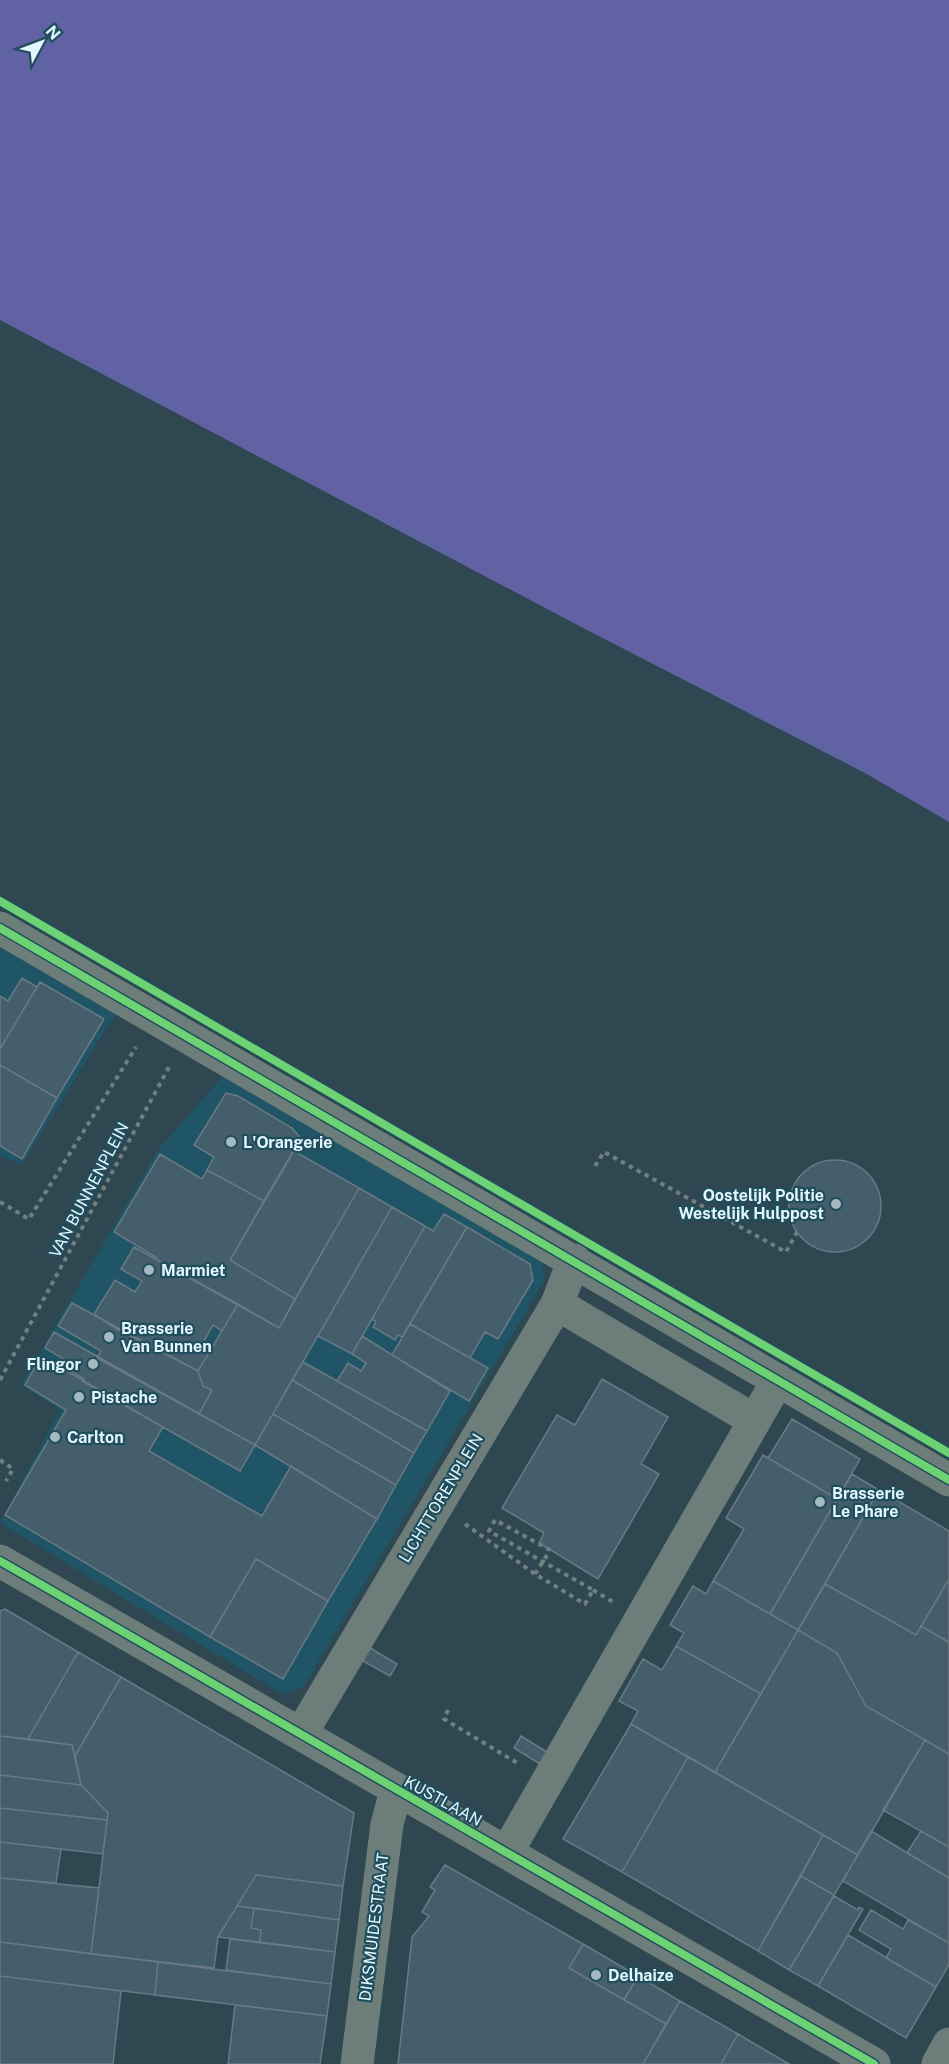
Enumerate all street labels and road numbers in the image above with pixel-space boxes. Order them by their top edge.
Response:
street label: VAN BUNNENPLEIN [45,1119,133,1261]
street label: LICHTTORENPLEIN [395,1430,487,1566]
street label: KUSTLAAN [401,1772,485,1830]
street label: DIKSMUIDESTRAAT [355,1851,393,2002]

